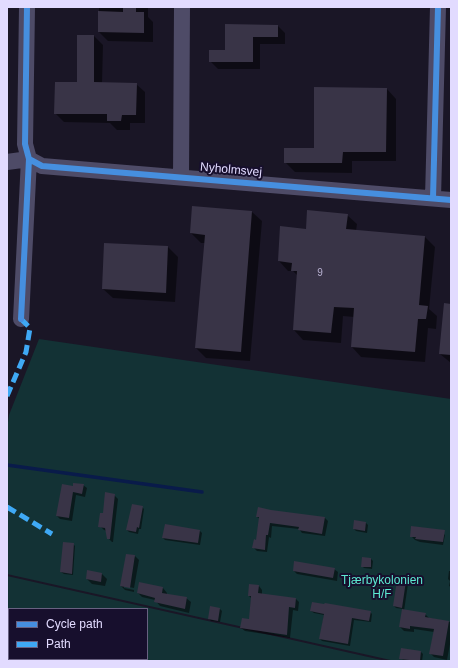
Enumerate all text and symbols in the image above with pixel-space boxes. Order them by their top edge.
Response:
street label: Nyholmsvej [199,160,263,180]
house number: 9 [317,267,323,279]
park label: Tjærbykolonien H/F [341,574,423,602]
legend [8,608,148,660]
text: Cycle path [46,617,103,631]
text: Path [46,637,71,651]

